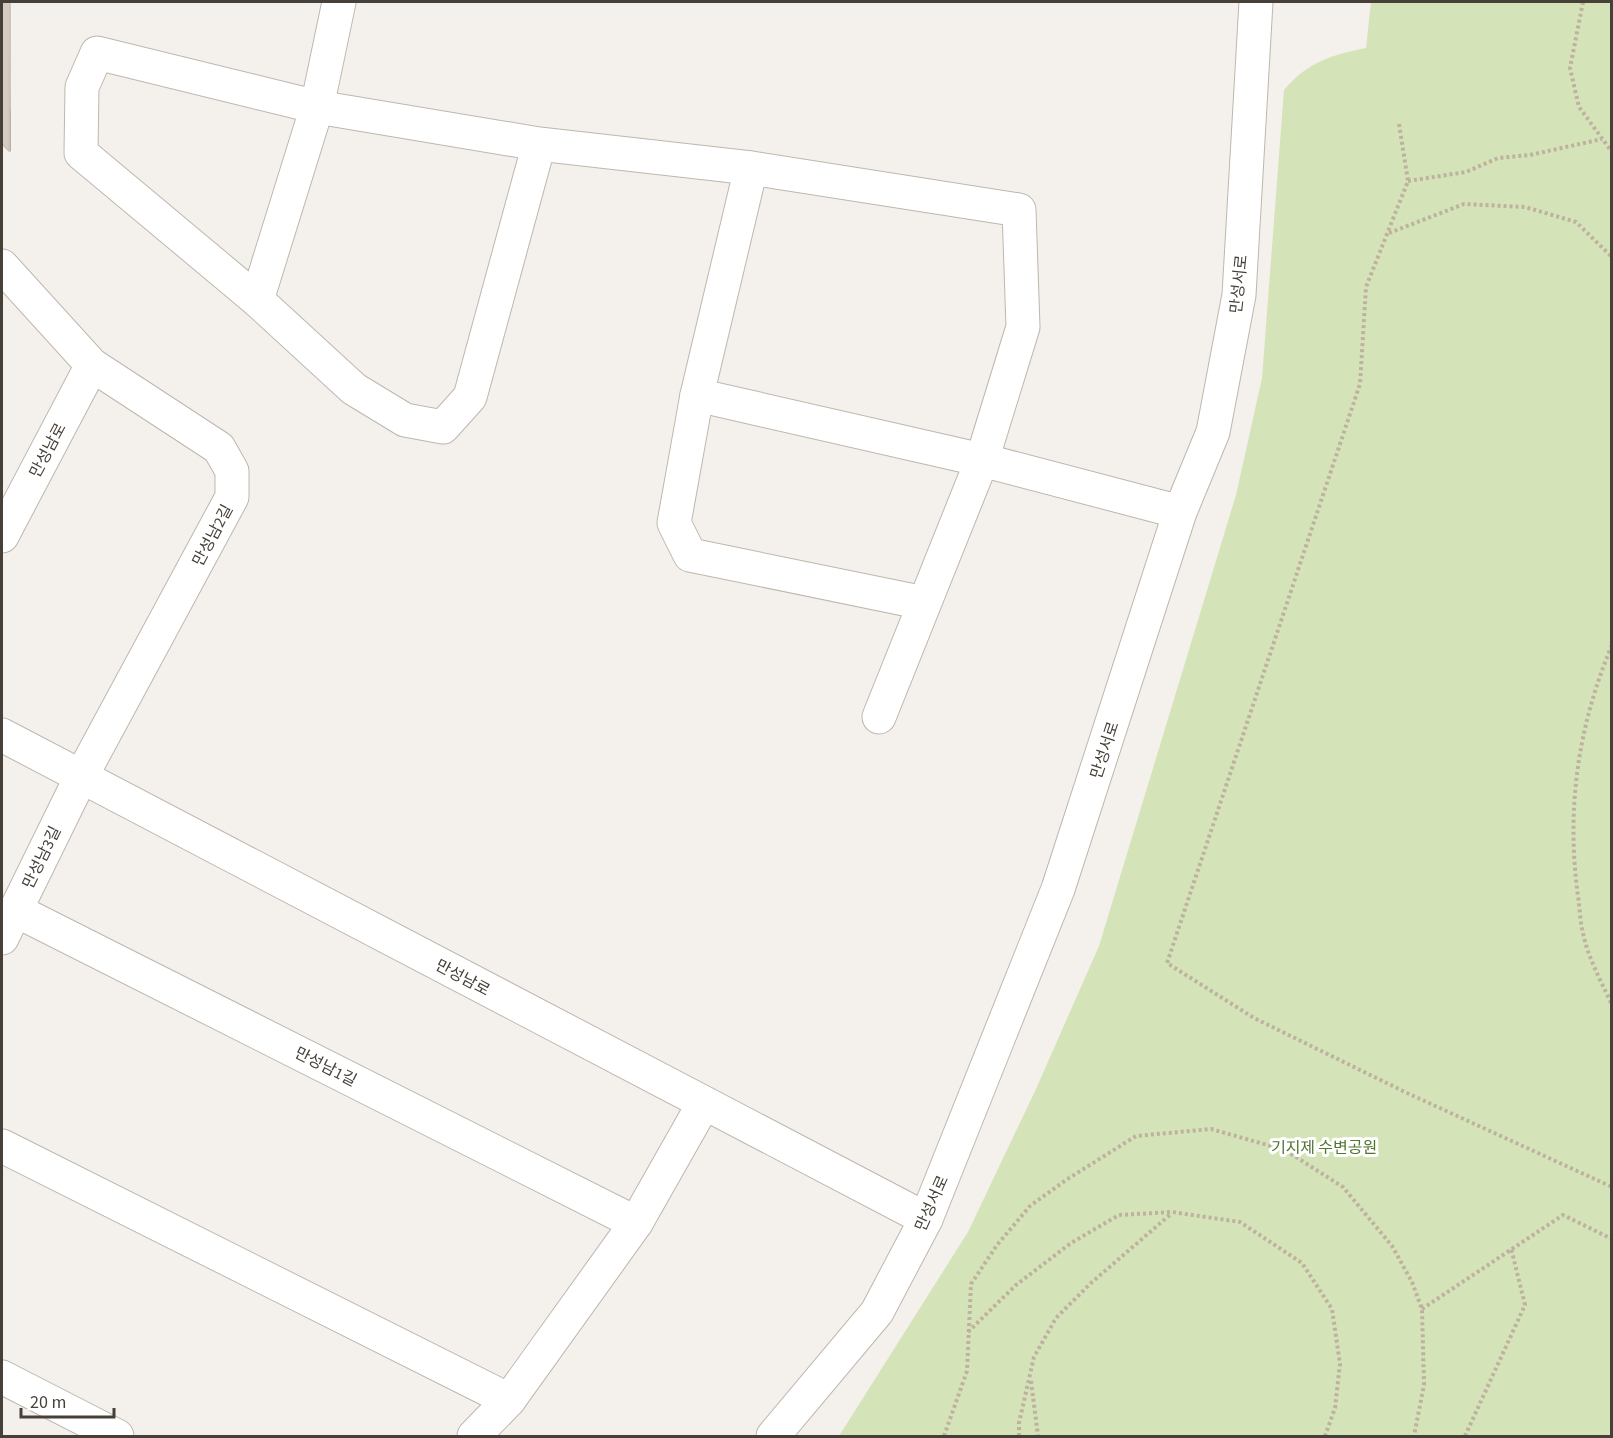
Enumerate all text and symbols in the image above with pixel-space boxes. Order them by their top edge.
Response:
street label: 만성서로 [1225,253,1253,315]
street label: 만성남로 [24,419,72,482]
street label: 만성남2길 [187,501,238,570]
street label: 만성서로 [1085,719,1125,782]
street label: 만성남3길 [17,823,66,892]
street label: 만성남로 [431,954,494,1002]
street label: 만성남1길 [291,1042,360,1092]
park label: 기지제 수변공원 [1271,1137,1377,1159]
street label: 만성서로 [910,1172,954,1235]
scale bar [21,1381,114,1419]
text: 20 m [30,1390,66,1415]

